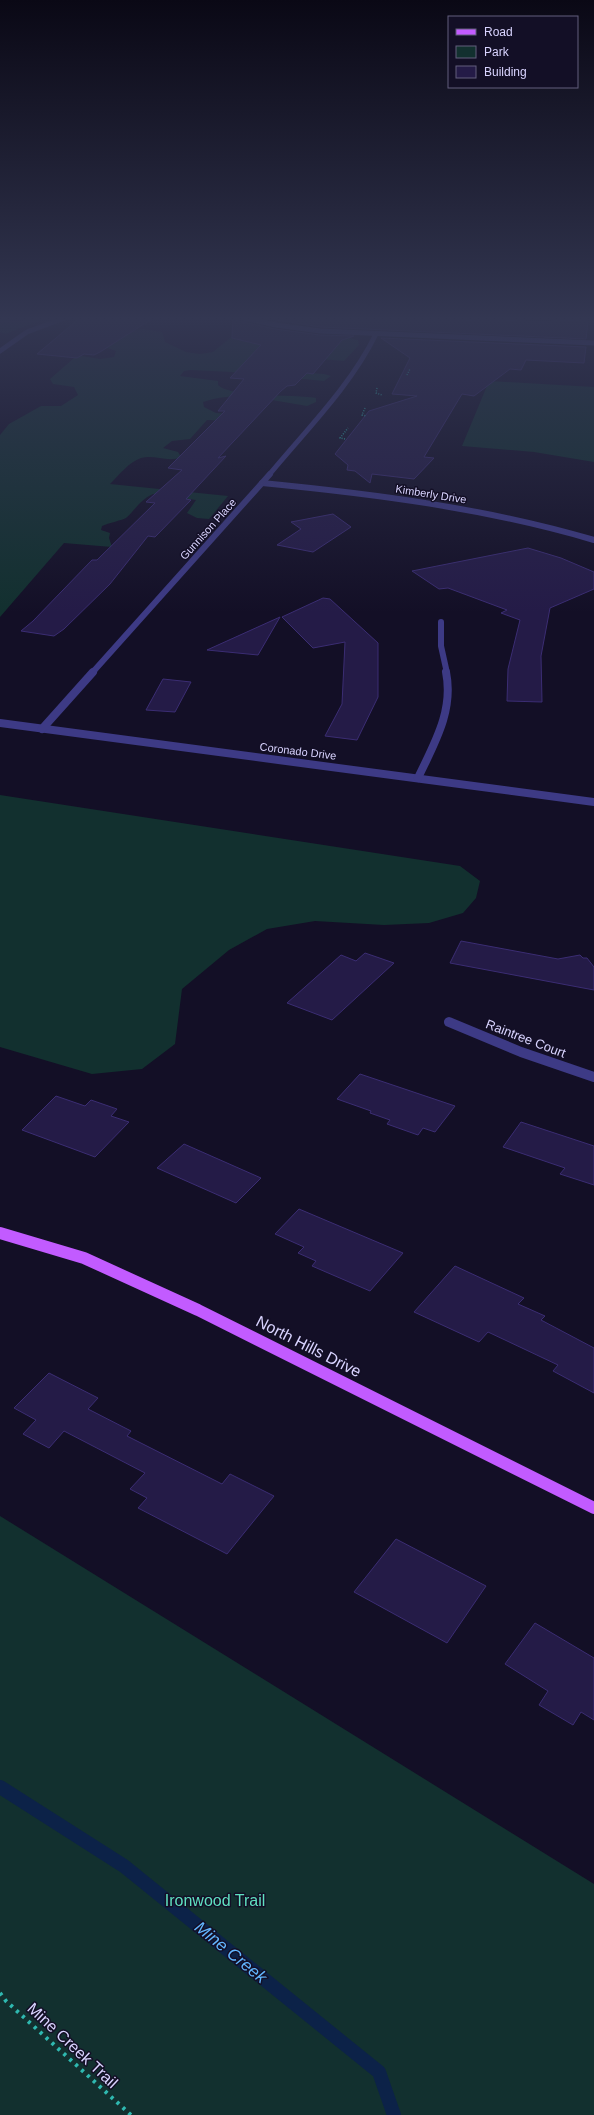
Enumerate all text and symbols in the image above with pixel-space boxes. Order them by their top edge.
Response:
legend [448,16,578,88]
text: Road [484,25,513,39]
text: Park [484,45,510,59]
text: Building [484,65,527,79]
street label: Kimberly Drive [395,482,467,506]
street label: Gunnison Place [178,496,238,562]
street label: Coronado Drive [259,740,337,762]
street label: Raintree Court [484,1016,568,1061]
street label: North Hills Drive [253,1313,364,1380]
park label: Ironwood Trail [165,1892,265,1909]
water label: Mine Creek [191,1918,272,1988]
street label: Mine Creek Trail [24,1999,121,2091]

